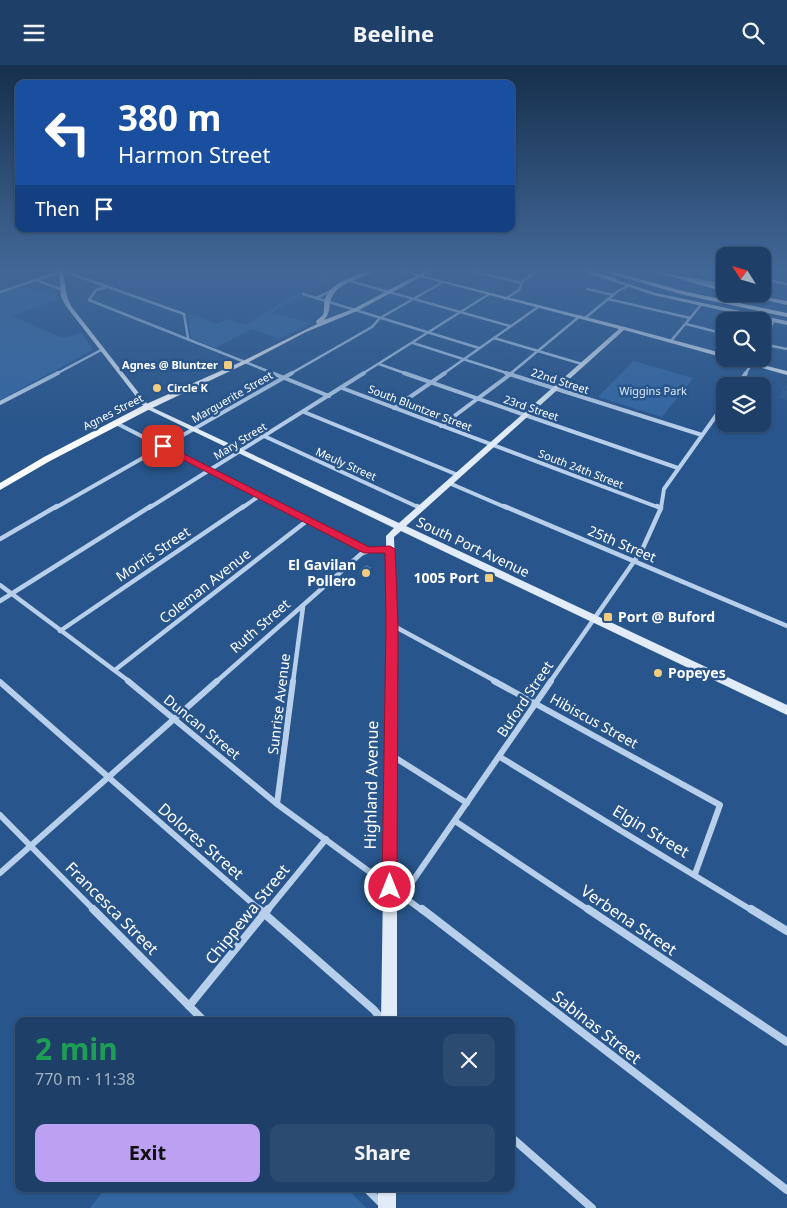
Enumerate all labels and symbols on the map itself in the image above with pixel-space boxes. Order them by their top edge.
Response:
north arrow [716,247,771,303]
place label: Agnes @ Bluntzer [122,357,218,372]
marker: Agnes @ Bluntzer [222,359,234,371]
street label: 22nd Street [529,364,591,397]
street label: Marguerite Street [188,367,275,426]
place label: Circle K [167,380,208,395]
street label: South Bluntzer Street [366,381,474,434]
marker: Circle K [151,382,163,394]
park label: Wiggins Park [619,383,687,398]
street label: Agnes Street [80,390,145,433]
street label: 23rd Street [502,391,561,424]
street label: Mary Street [210,418,269,463]
pin [142,425,184,467]
street label: Meuly Street [313,443,379,484]
street label: South 24th Street [536,445,626,492]
street label: South Port Avenue [414,512,533,581]
street label: 25th Street [585,521,659,566]
street label: Morris Street [112,522,194,585]
street label: Coleman Avenue [155,544,254,627]
place label: El Gavilan Pollero [288,555,356,590]
marker: El Gavilan Pollero [360,567,372,579]
place label: 1005 Port [414,568,479,587]
marker: 1005 Port [483,572,495,584]
street label: Ruth Street [226,594,294,657]
place label: Port @ Buford [618,607,715,626]
marker: Port @ Buford [602,611,614,623]
street label: Sunrise Avenue [263,652,294,756]
street label: Buford Street [492,657,557,740]
place label: Popeyes [668,663,726,682]
marker: Popeyes [652,667,664,679]
street label: Hibiscus Street [547,689,642,753]
street label: Duncan Street [160,690,245,763]
street label: Highland Avenue [359,720,383,850]
street label: Dolores Street [153,798,249,885]
street label: Elgin Street [609,799,694,863]
street label: Francesca Street [61,857,164,960]
street label: Chippewa Street [200,859,294,969]
position arrow [363,860,415,912]
street label: Verbena Street [577,880,682,960]
street label: Sabinas Street [548,985,646,1069]

